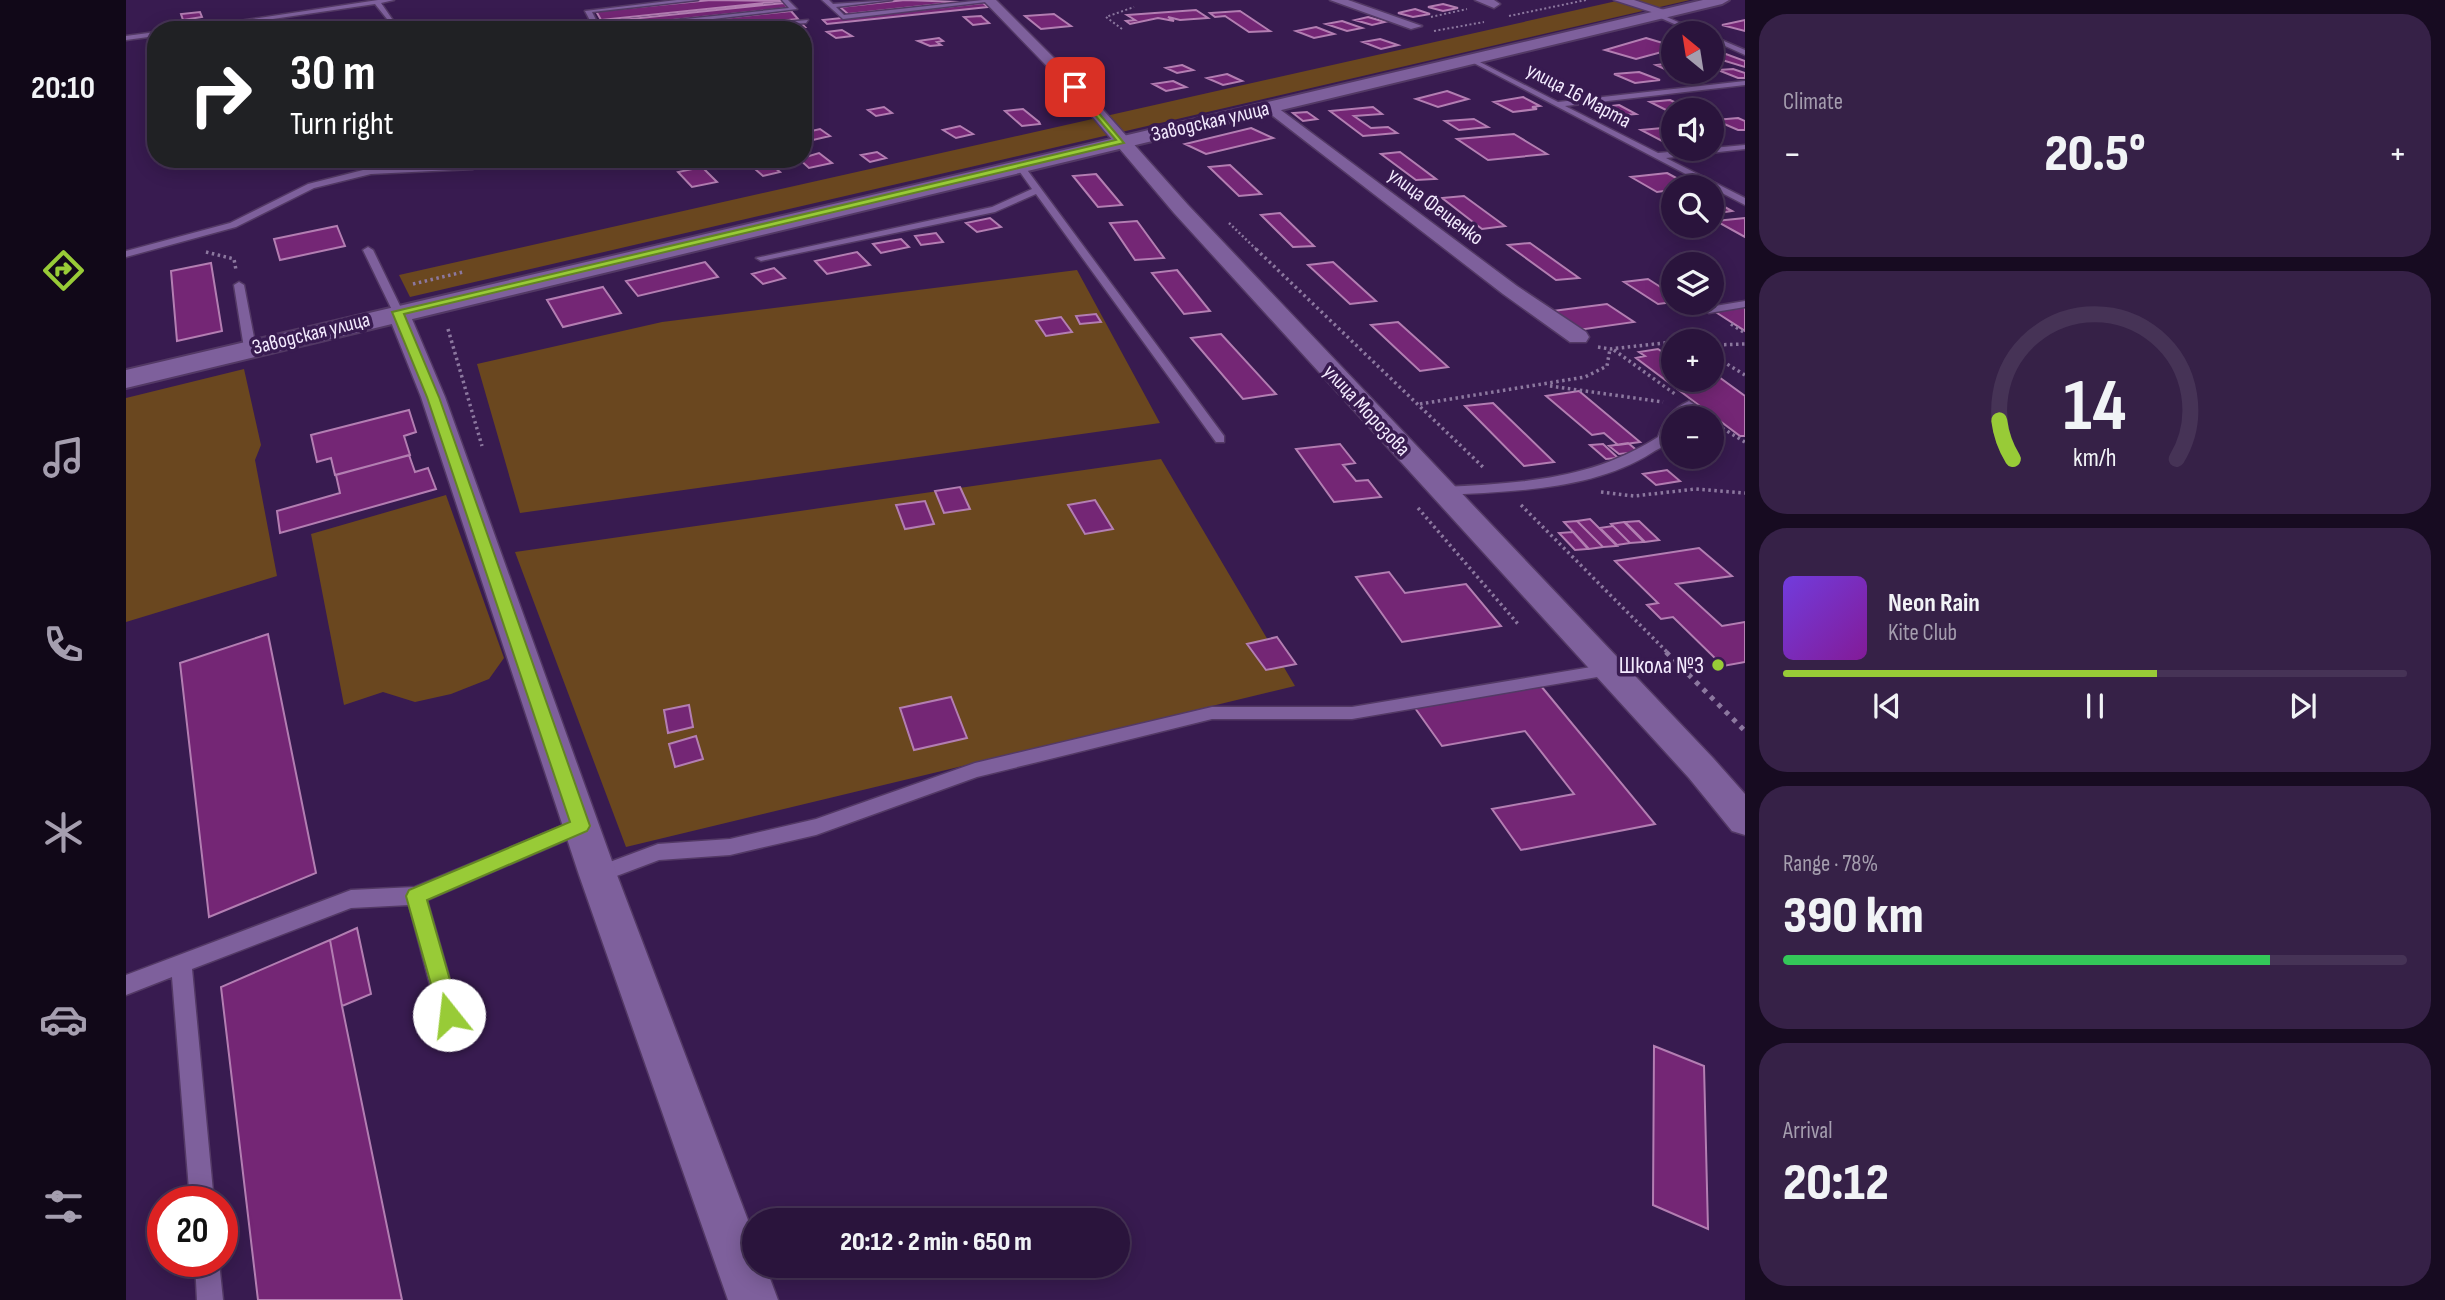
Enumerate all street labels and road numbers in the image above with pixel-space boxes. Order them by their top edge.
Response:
street label: улица 16 Марта [1522,57,1635,133]
street label: Заводская улица [1149,96,1272,147]
street label: улица Фещенко [1383,162,1488,250]
street label: Заводская улица [250,307,373,360]
street label: улица Морозова [1318,359,1415,461]

